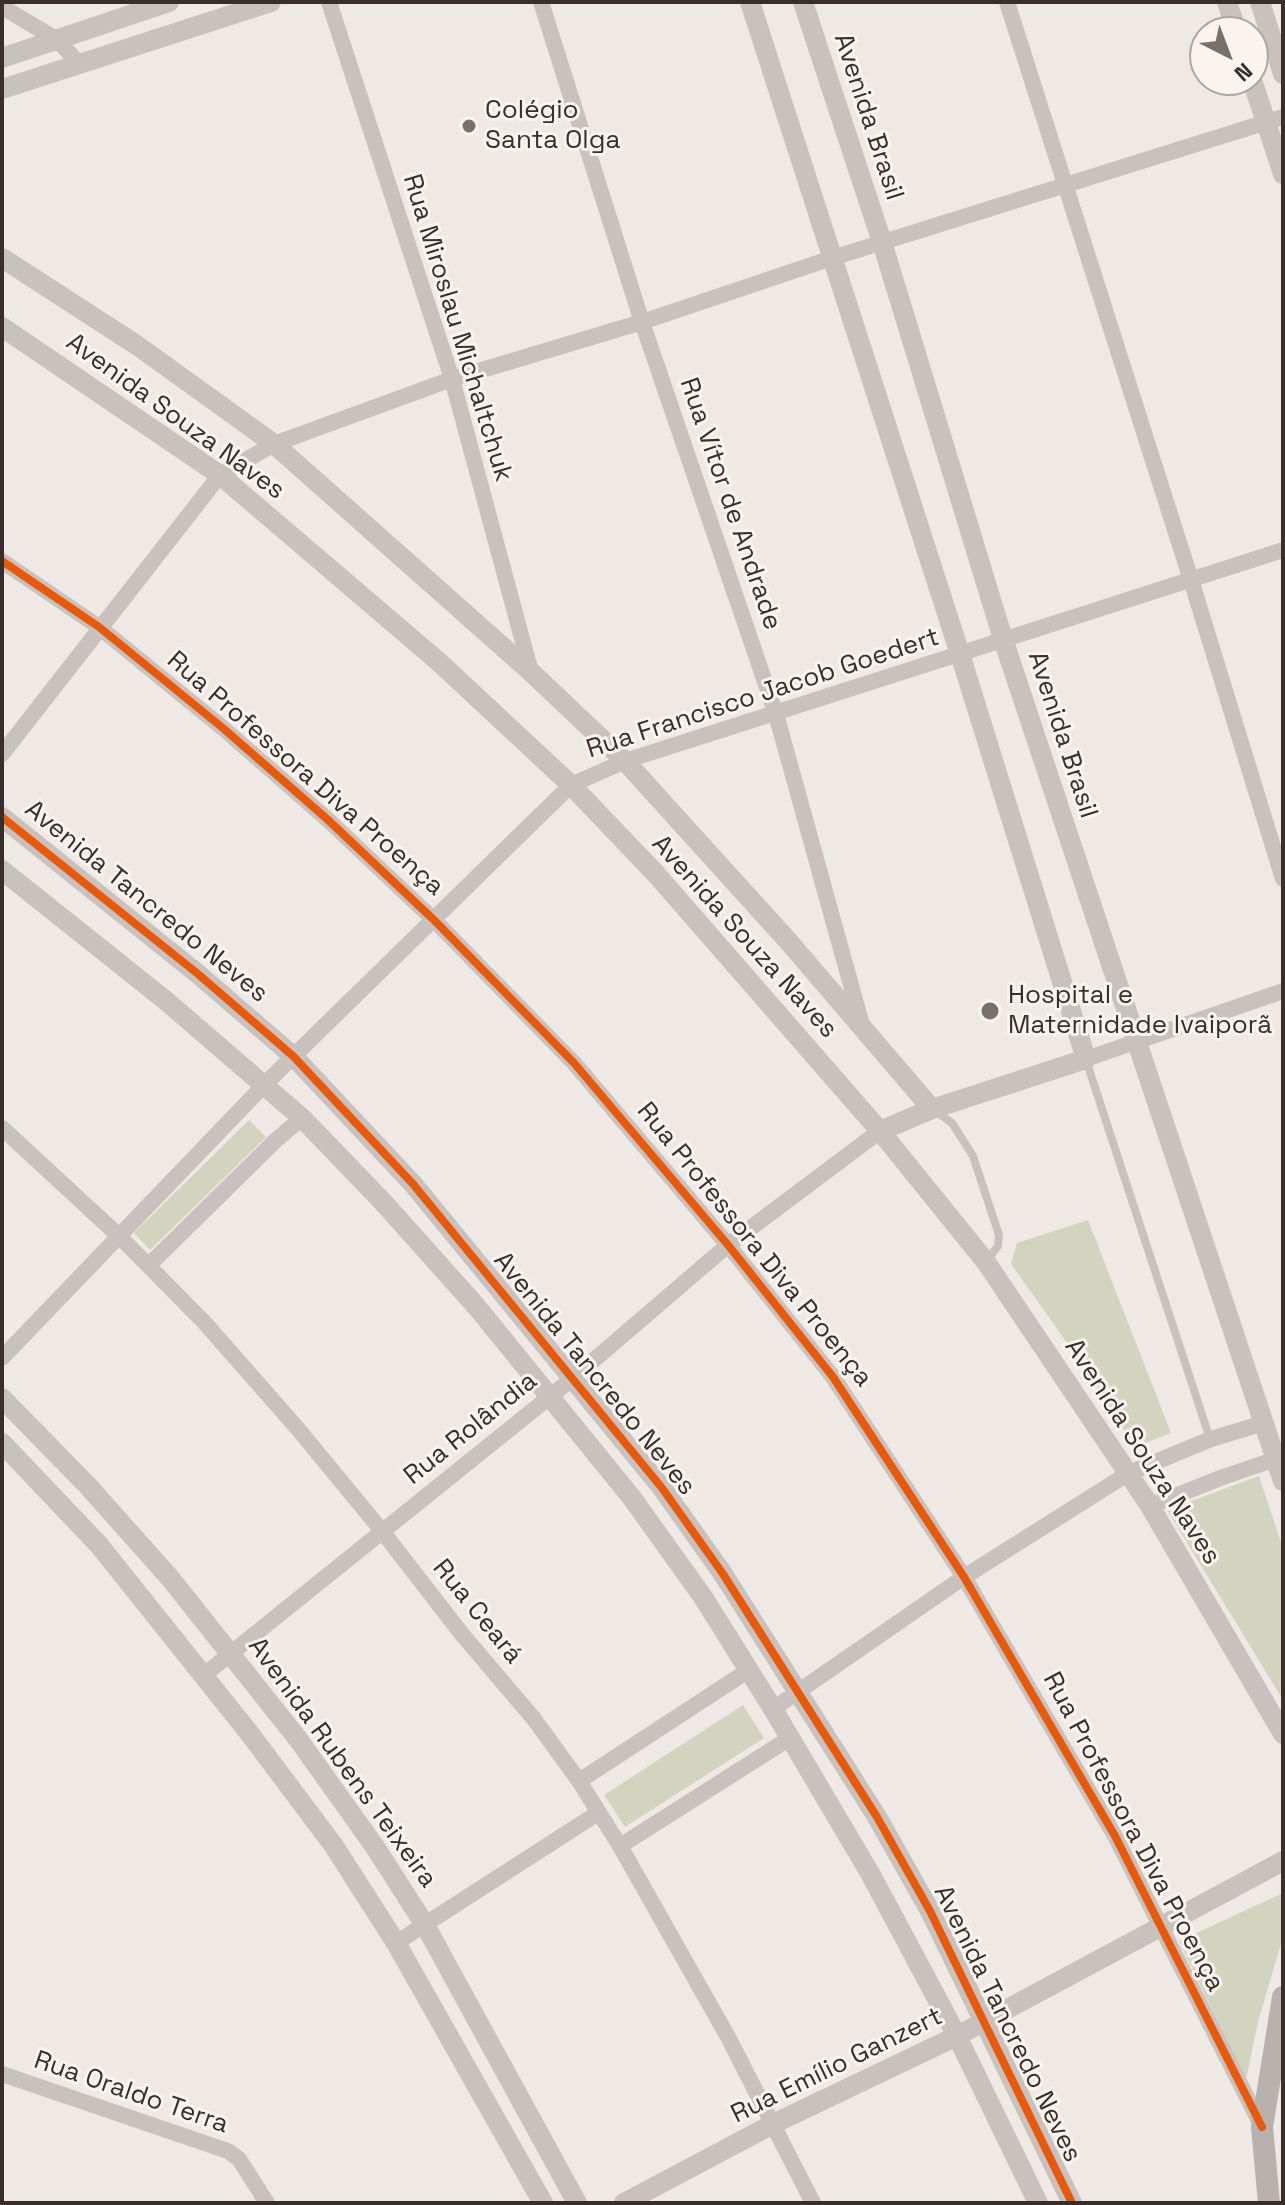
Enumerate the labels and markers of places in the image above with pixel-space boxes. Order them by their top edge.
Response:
place label: Colégio Santa Olga [485,95,620,156]
marker: Colégio Santa Olga [460,117,478,135]
place label: Hospital e Maternidade Ivaiporã [1008,980,1272,1042]
marker: Hospital e Maternidade Ivaiporã [979,1000,1001,1022]

